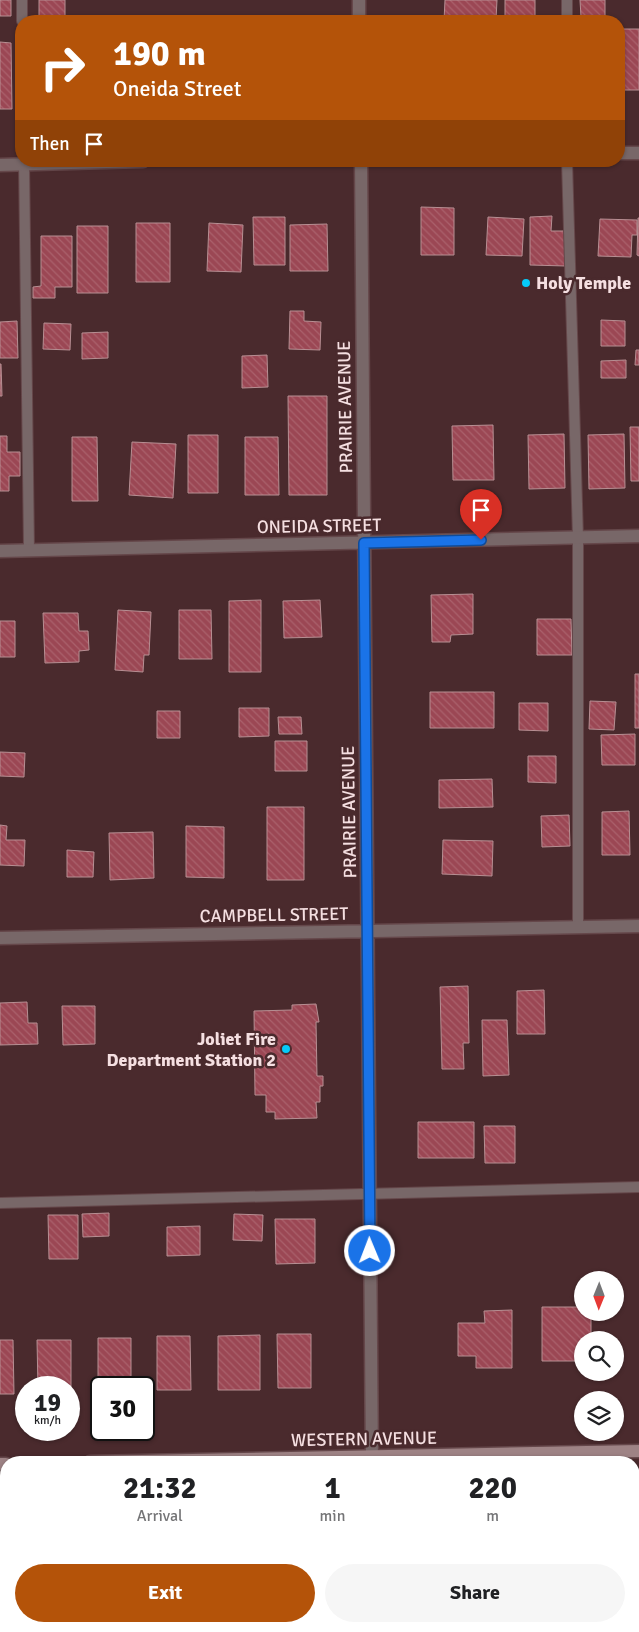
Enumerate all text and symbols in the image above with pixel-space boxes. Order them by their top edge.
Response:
text: 190 m [113,32,206,75]
icon: right [30,35,95,100]
text: Oneida Street [113,75,241,102]
icon: arrive [80,130,108,158]
text: Then [30,132,70,156]
place label: Holy Temple [536,272,631,294]
marker: Holy Temple [520,277,532,289]
street label: PRAIRIE AVENUE [333,340,357,474]
pin [460,489,502,540]
icon: arrive [467,496,495,524]
street label: ONEIDA STREET [257,514,382,538]
street label: PRAIRIE AVENUE [337,745,361,879]
street label: CAMPBELL STREET [200,903,349,927]
place label: Joliet Fire Department Station 2 [107,1028,276,1071]
marker: Joliet Fire Department Station 2 [280,1043,292,1055]
position arrow [343,1224,395,1276]
north arrow [574,1271,624,1321]
map controls [574,1271,624,1441]
button: search [574,1331,624,1381]
speed limit sign: 30 [90,1376,155,1441]
text: 19 [34,1387,61,1418]
button: layers [574,1391,624,1441]
text: km/h [34,1413,61,1428]
street label: WESTERN AVENUE [291,1427,437,1451]
text: 21:32 [123,1470,197,1507]
text: 1 [324,1470,341,1507]
text: 220 [468,1470,517,1507]
text: Arrival [137,1506,183,1526]
text: min [320,1506,345,1526]
text: m [486,1506,499,1526]
button: Exit [15,1564,315,1622]
button: Share [325,1564,625,1622]

